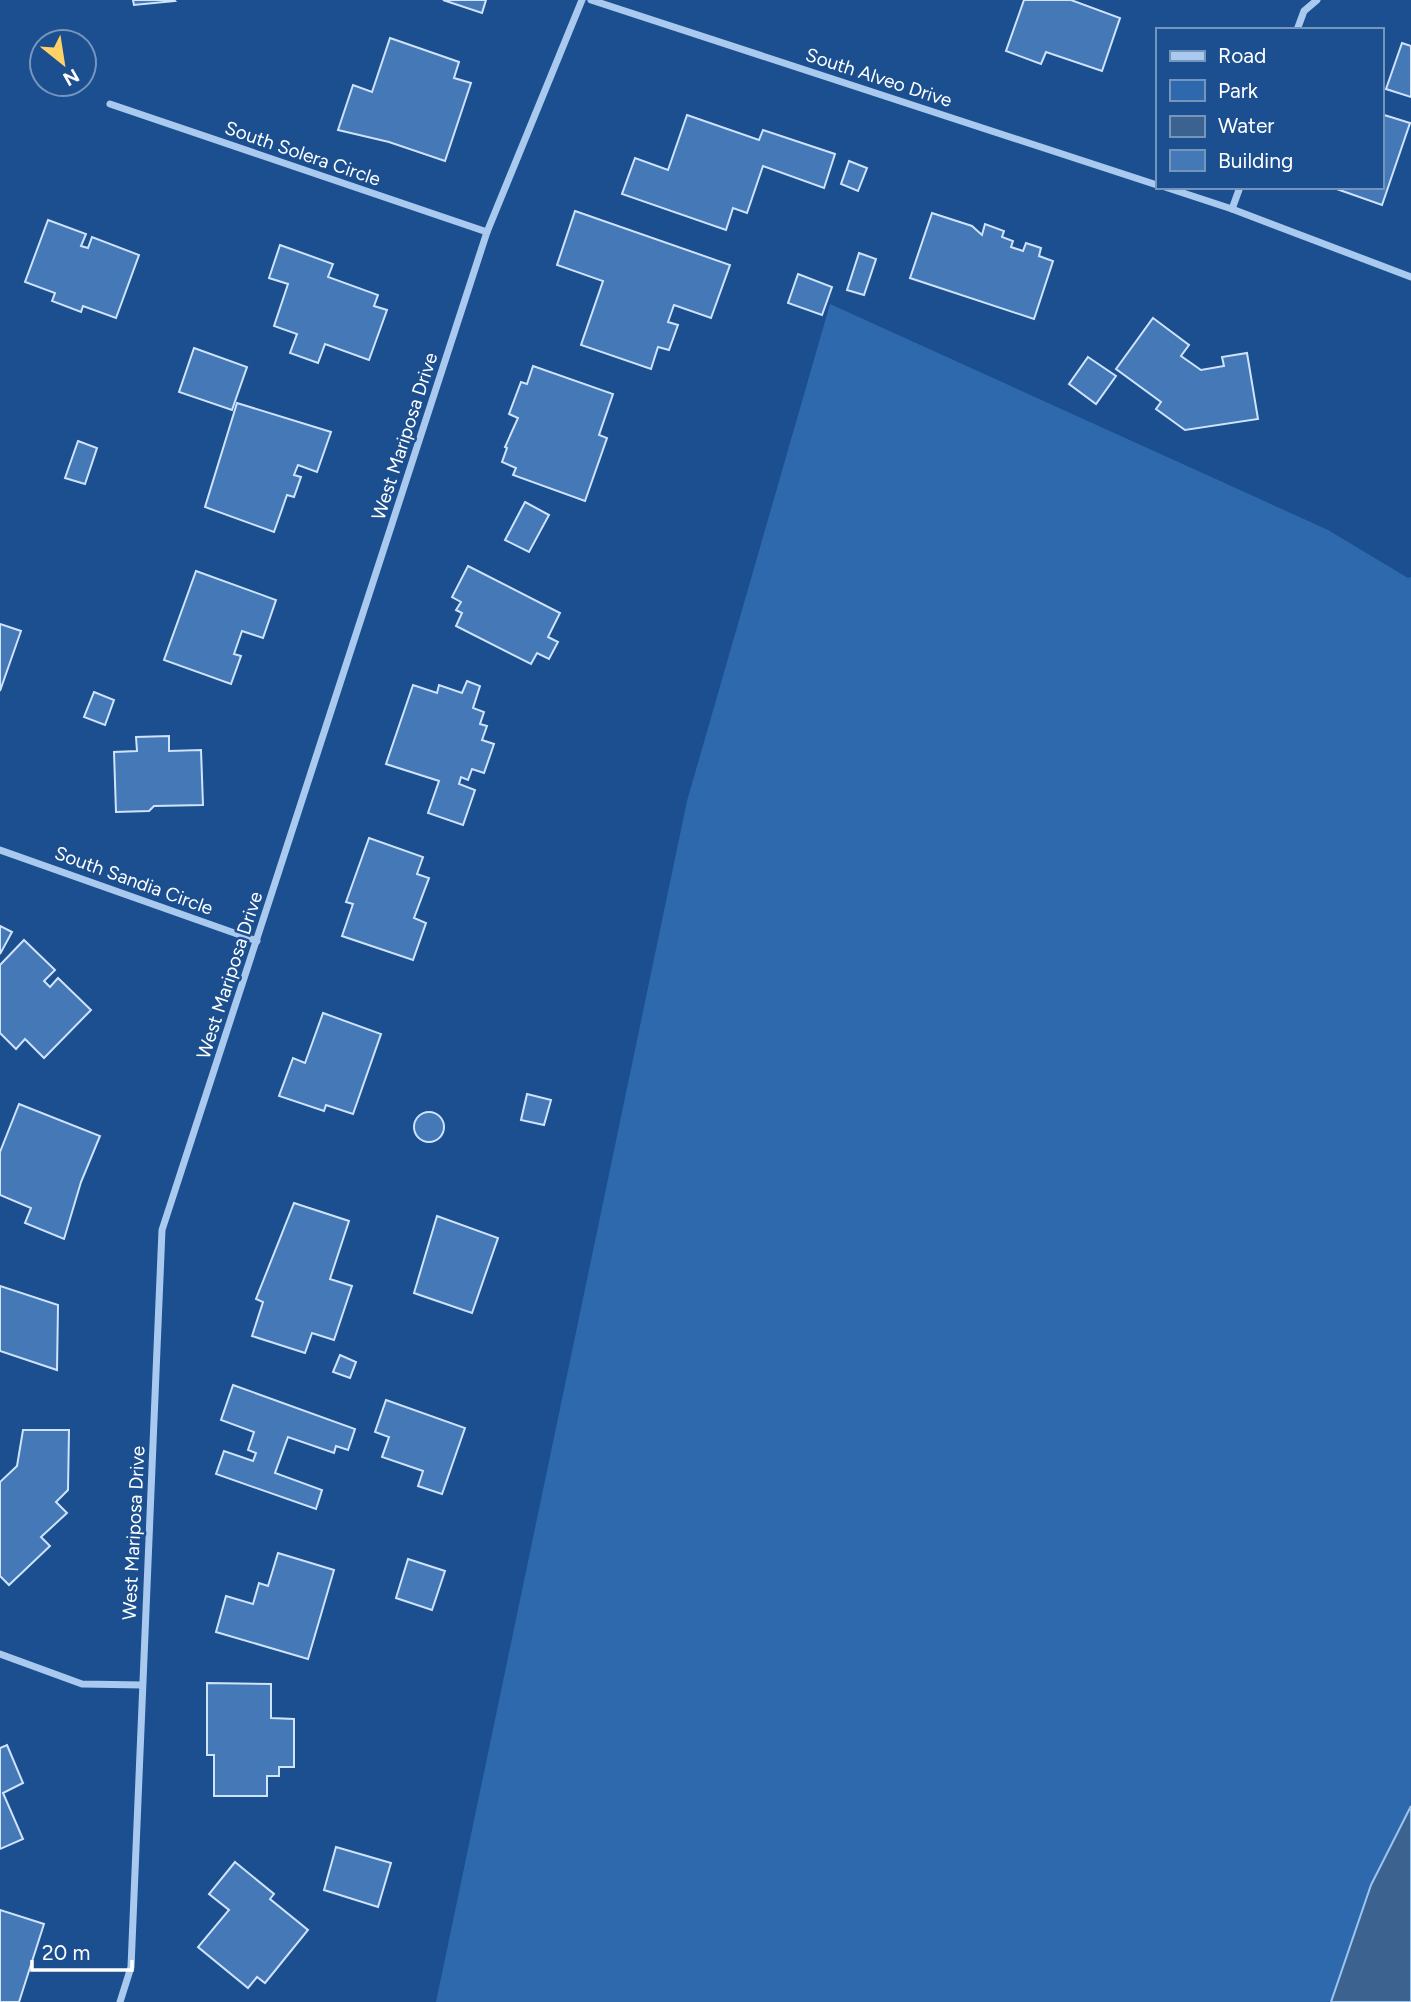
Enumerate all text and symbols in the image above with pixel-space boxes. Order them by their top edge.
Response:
north arrow [28,28,98,98]
legend [1156,28,1383,189]
street label: South Alveo Drive [803,43,955,112]
text: Road [1218,43,1266,68]
text: N [59,64,83,91]
text: Park [1218,78,1259,103]
text: Water [1218,113,1274,138]
street label: South Solera Circle [222,116,384,191]
text: Building [1218,148,1293,173]
street label: West Mariposa Drive [367,350,442,523]
street label: South Sandia Circle [51,841,216,920]
street label: West Mariposa Drive [192,889,267,1062]
street label: West Mariposa Drive [117,1445,150,1621]
scale bar [32,1928,131,1972]
text: 20 m [42,1940,90,1965]

